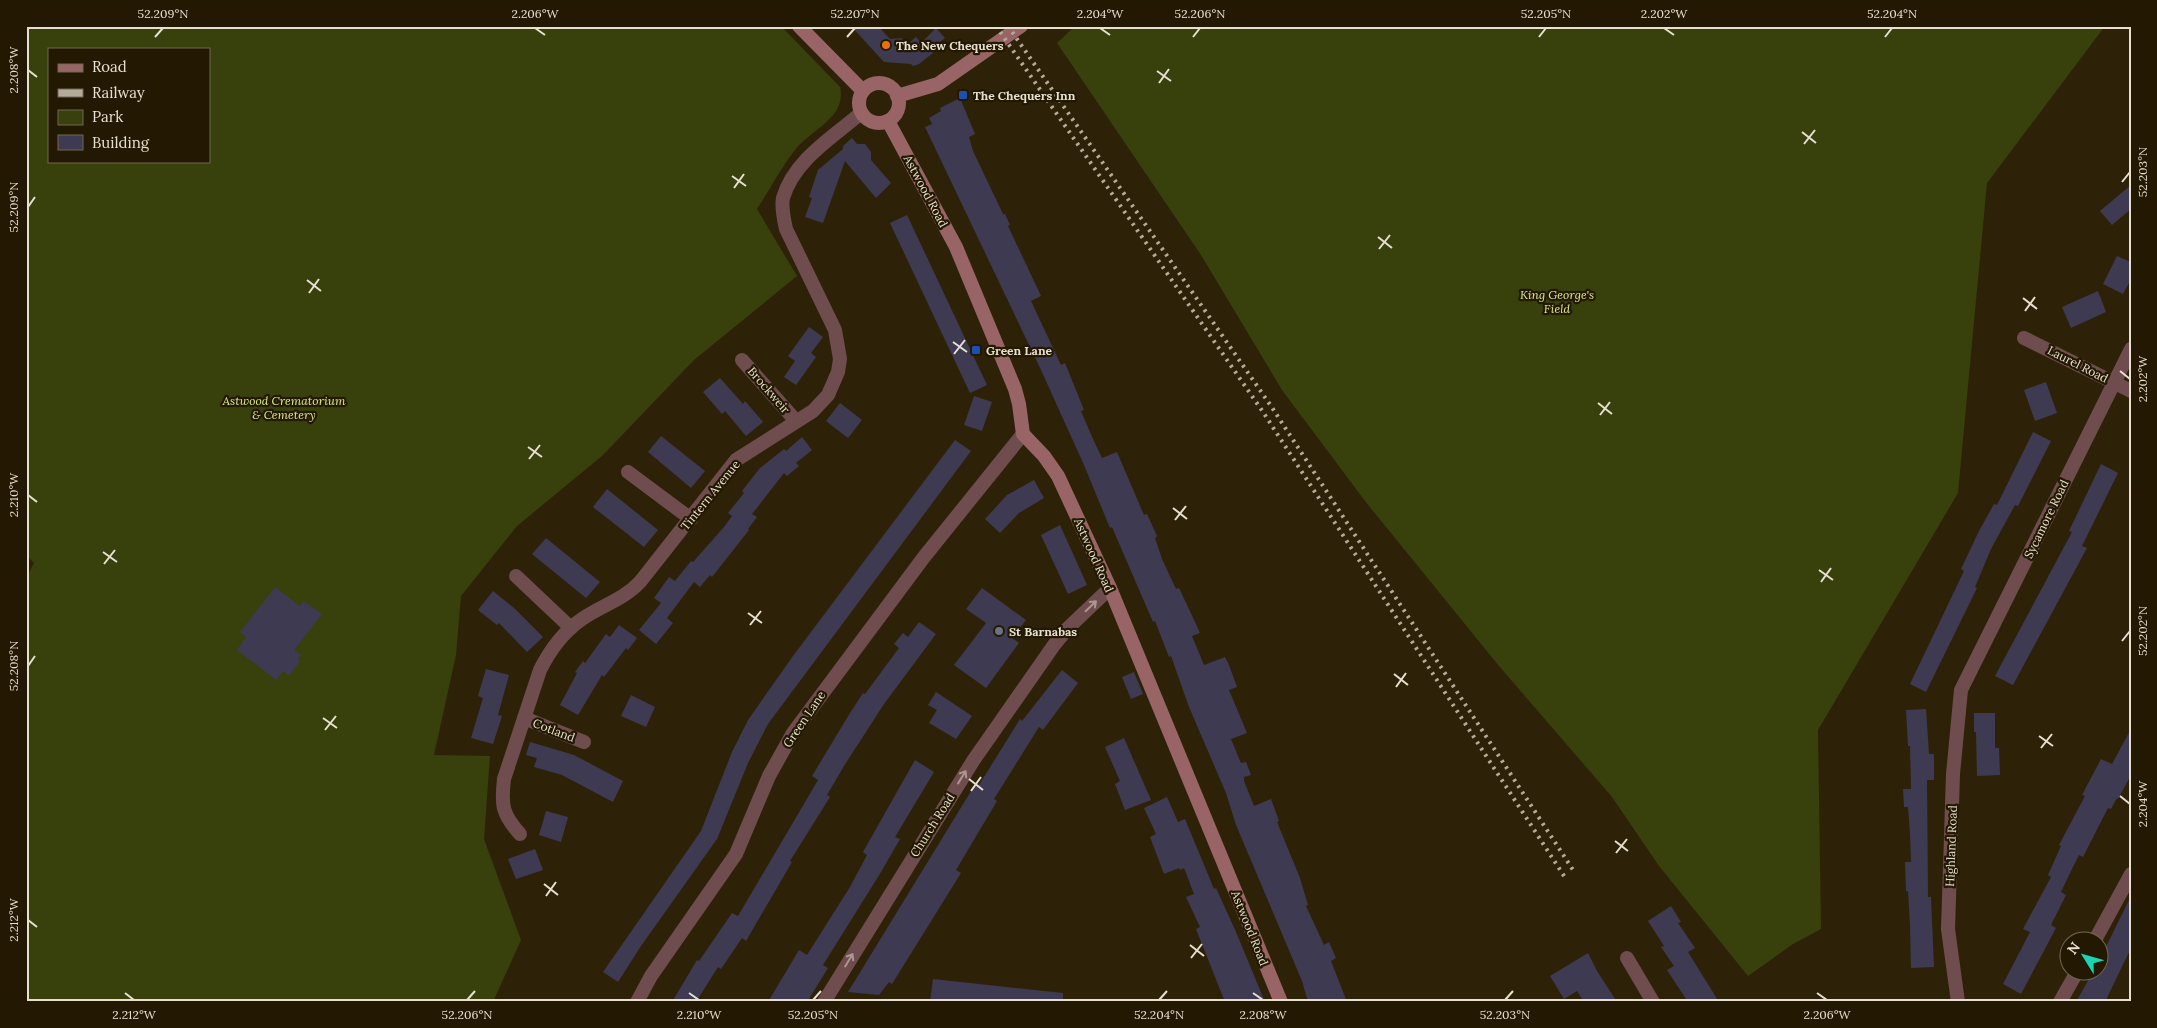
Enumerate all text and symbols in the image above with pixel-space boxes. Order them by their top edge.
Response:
text: 52.209°N [138,6,188,21]
text: 2.206°W [511,6,560,21]
text: 52.207°N [830,6,880,21]
text: 2.204°W [1077,6,1124,21]
text: 52.206°N [1175,6,1225,21]
text: 52.205°N [1521,6,1571,21]
text: 2.202°W [1641,6,1688,21]
text: 52.204°N [1867,6,1917,21]
place label: The New Chequers [896,38,1004,53]
marker: The New Chequers [880,39,892,51]
text: 2.208°W [6,46,21,93]
legend [48,48,210,162]
text: Road [92,57,127,76]
text: Railway [92,83,145,102]
place label: The Chequers Inn [973,88,1076,103]
marker: The Chequers Inn [957,89,969,101]
text: Park [92,107,123,126]
text: Building [92,133,150,152]
text: 52.203°N [2135,147,2150,197]
street label: Astwood Road [900,151,951,230]
text: 52.209°N [6,182,21,232]
park label: King George's Field [1520,287,1594,316]
street label: Laurel Road [2045,342,2111,386]
place label: Green Lane [986,343,1053,358]
marker: Green Lane [970,344,982,356]
text: 2.202°W [2135,355,2150,402]
street label: Brockweir [745,364,794,417]
park label: Astwood Crematorium & Cemetery [222,393,346,422]
street label: Tintern Avenue [677,457,743,533]
text: 2.210°W [6,472,21,517]
street label: Sycamore Road [2020,477,2072,561]
street label: Astwood Road [1071,515,1117,594]
one-way arrow [1085,600,1097,612]
text: 52.202°N [2135,606,2150,656]
place label: St Barnabas [1009,624,1077,639]
marker: St Barnabas [993,625,1005,637]
text: 52.208°N [6,641,21,691]
street label: Green Lane [780,688,829,750]
street label: Cotland [531,715,577,745]
one-way arrow [957,771,967,785]
text: 2.204°W [2135,780,2150,827]
street label: Church Road [906,790,958,860]
street label: Highland Road [1942,805,1960,887]
street label: Astwood Road [1228,887,1272,968]
text: 2.212°W [6,897,21,942]
north arrow [2060,930,2110,980]
text: N [2063,938,2084,958]
one-way arrow [844,954,854,968]
text: 2.212°W [112,1007,157,1022]
text: 52.206°N [442,1007,492,1022]
text: 2.210°W [677,1007,722,1022]
text: 52.205°N [788,1007,838,1022]
text: 52.204°N [1134,1007,1184,1022]
text: 2.208°W [1240,1007,1287,1022]
text: 52.203°N [1480,1007,1530,1022]
text: 2.206°W [1803,1007,1852,1022]

